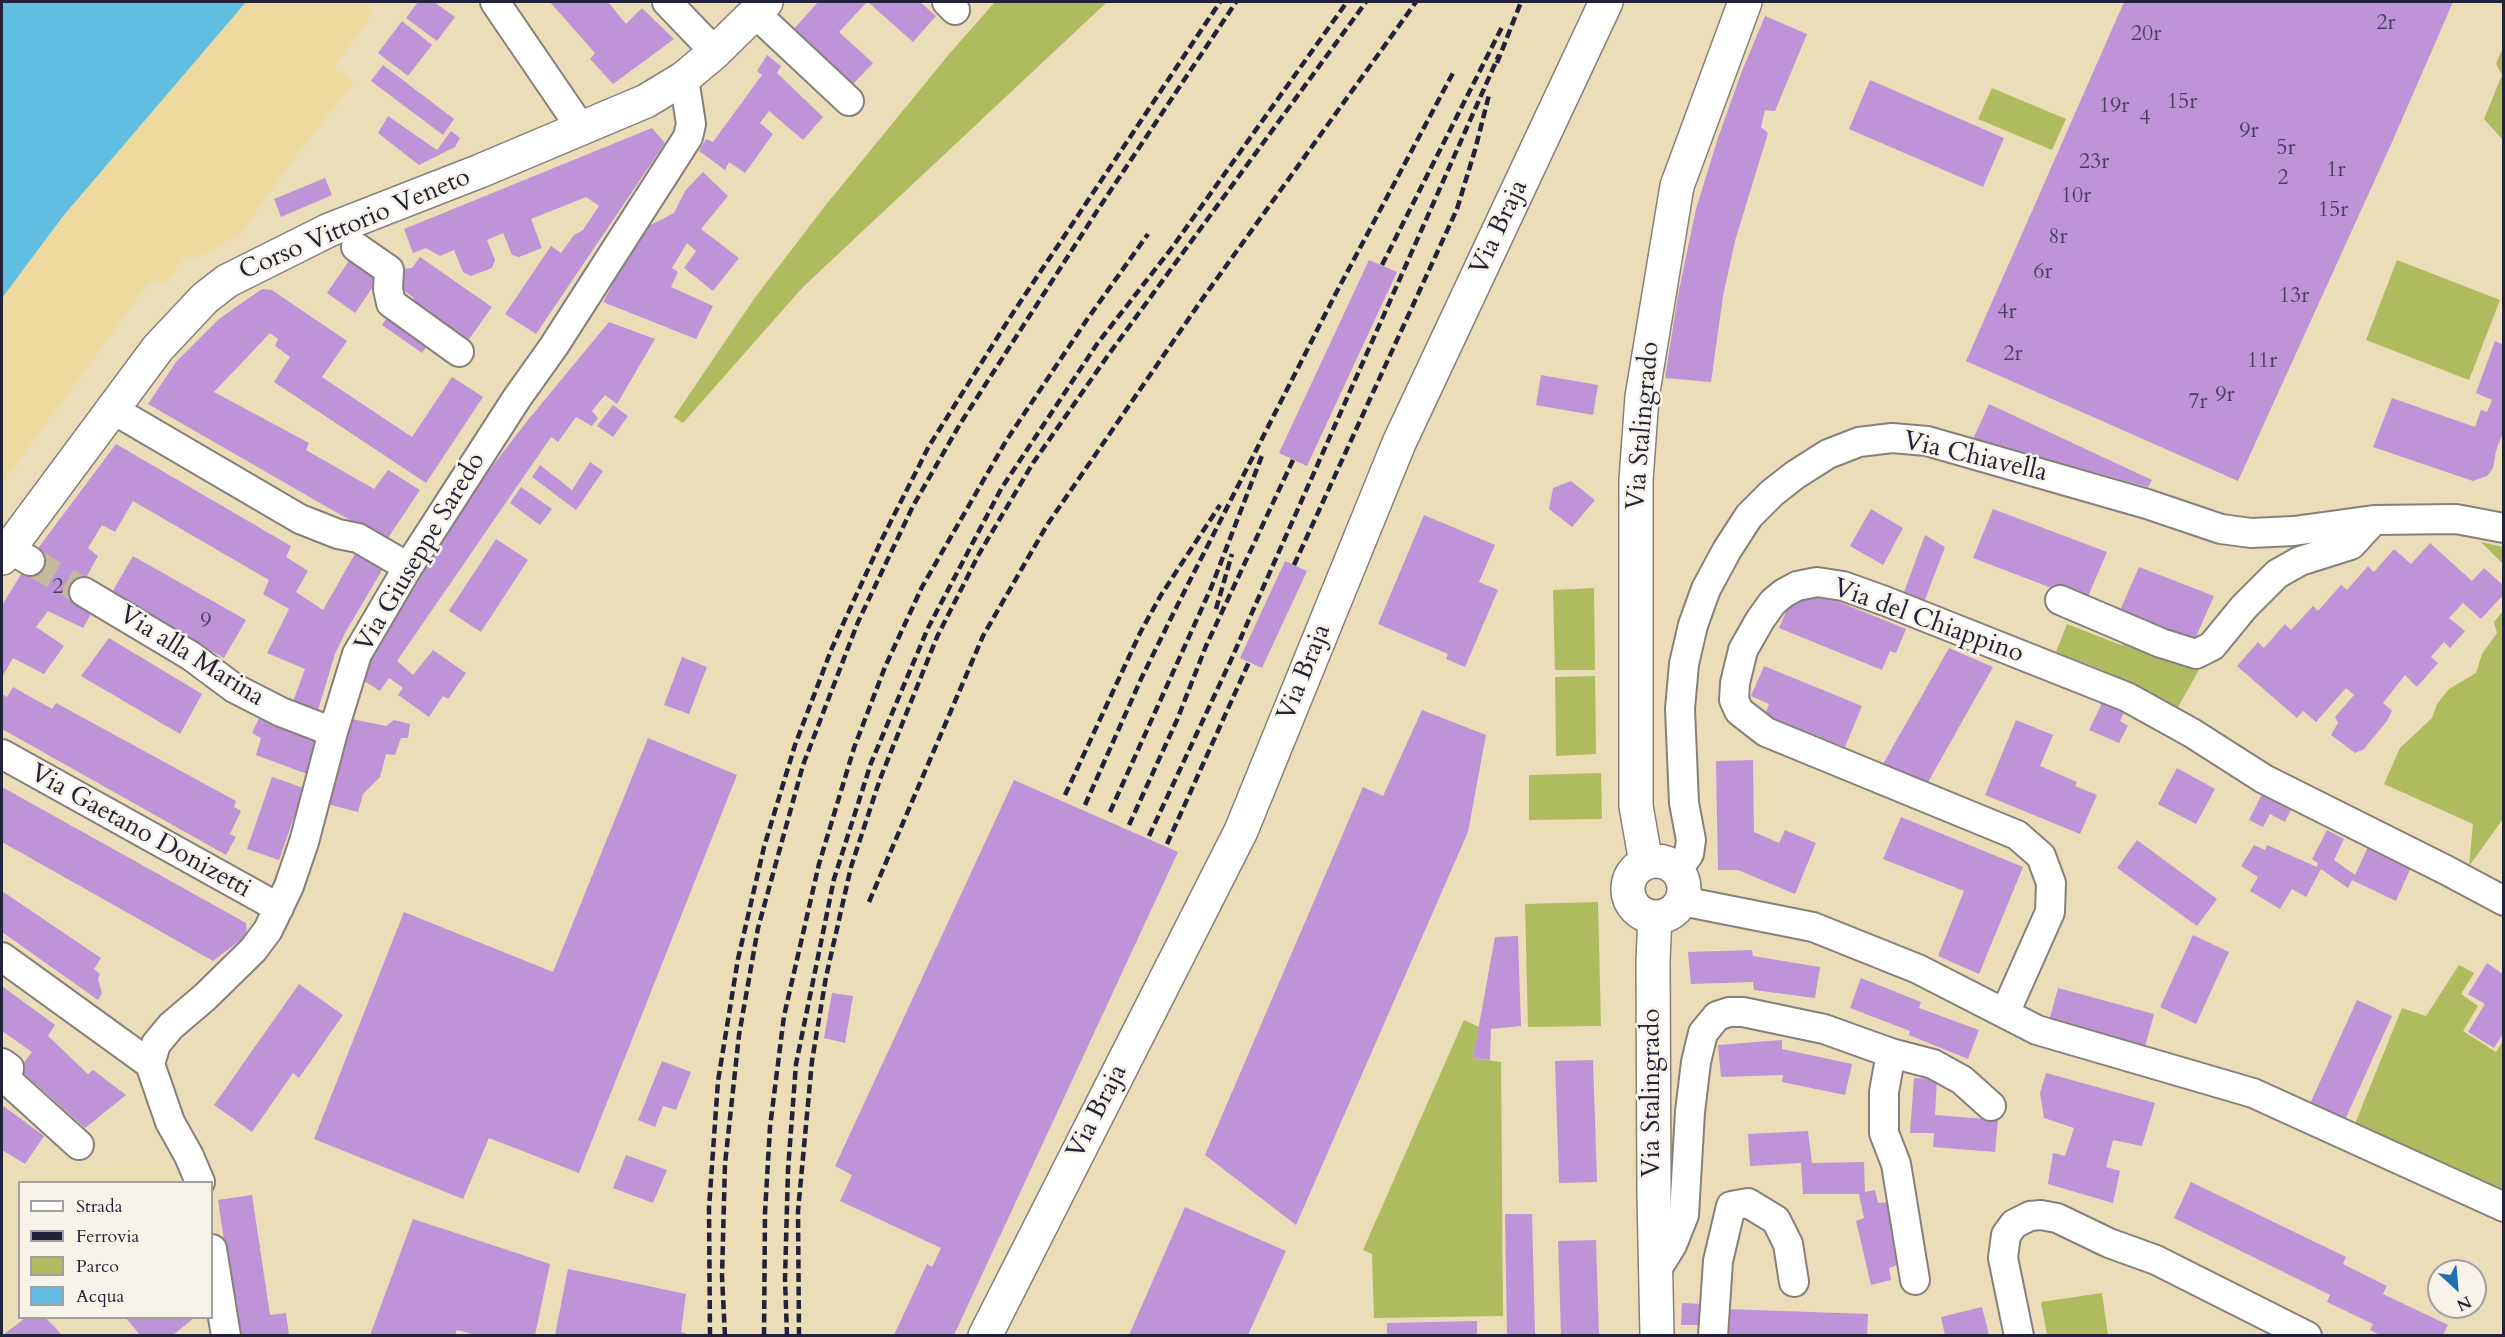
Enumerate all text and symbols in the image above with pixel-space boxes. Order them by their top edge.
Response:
house number: 2r [2376,11,2396,37]
house number: 20r [2131,22,2161,48]
house number: 15r [2167,90,2197,116]
house number: 19r [2099,94,2129,120]
house number: 4 [2139,106,2151,132]
house number: 9r [2239,119,2259,145]
house number: 5r [2276,136,2296,162]
house number: 23r [2079,150,2109,176]
house number: 1r [2326,158,2346,184]
street label: Corso Vittorio Veneto [235,162,475,288]
house number: 2 [2277,166,2289,192]
street label: Via Braja [1464,175,1536,281]
house number: 10r [2061,184,2091,210]
house number: 15r [2318,198,2348,224]
house number: 8r [2048,225,2068,251]
house number: 6r [2033,260,2053,286]
house number: 13r [2279,284,2309,310]
house number: 4r [1997,300,2017,326]
street label: Via Stalingrado [1621,340,1667,512]
house number: 2r [2003,342,2023,368]
house number: 11r [2247,349,2277,375]
house number: 9r [2215,383,2235,409]
house number: 7r [2188,390,2208,416]
street label: Via Chiavella [1900,426,2050,490]
street label: Via Giuseppe Saredo [349,448,493,658]
street label: Via del Chiappino [1829,573,2027,671]
house number: 2 [52,575,64,601]
street label: Via alla Marina [112,600,270,714]
house number: 9 [200,609,212,635]
street label: Via Braja [1272,620,1338,726]
street label: Via Gaetano Donizetti [24,758,256,906]
street label: Via Stalingrado [1637,1008,1669,1178]
street label: Via Braja [1061,1060,1135,1164]
legend [18,1181,213,1319]
text: Strada [76,1194,122,1219]
text: Ferrovia [76,1224,139,1249]
text: Parco [76,1254,119,1279]
north arrow [2427,1259,2487,1319]
text: Acqua [76,1284,124,1309]
text: N [2453,1290,2475,1316]

